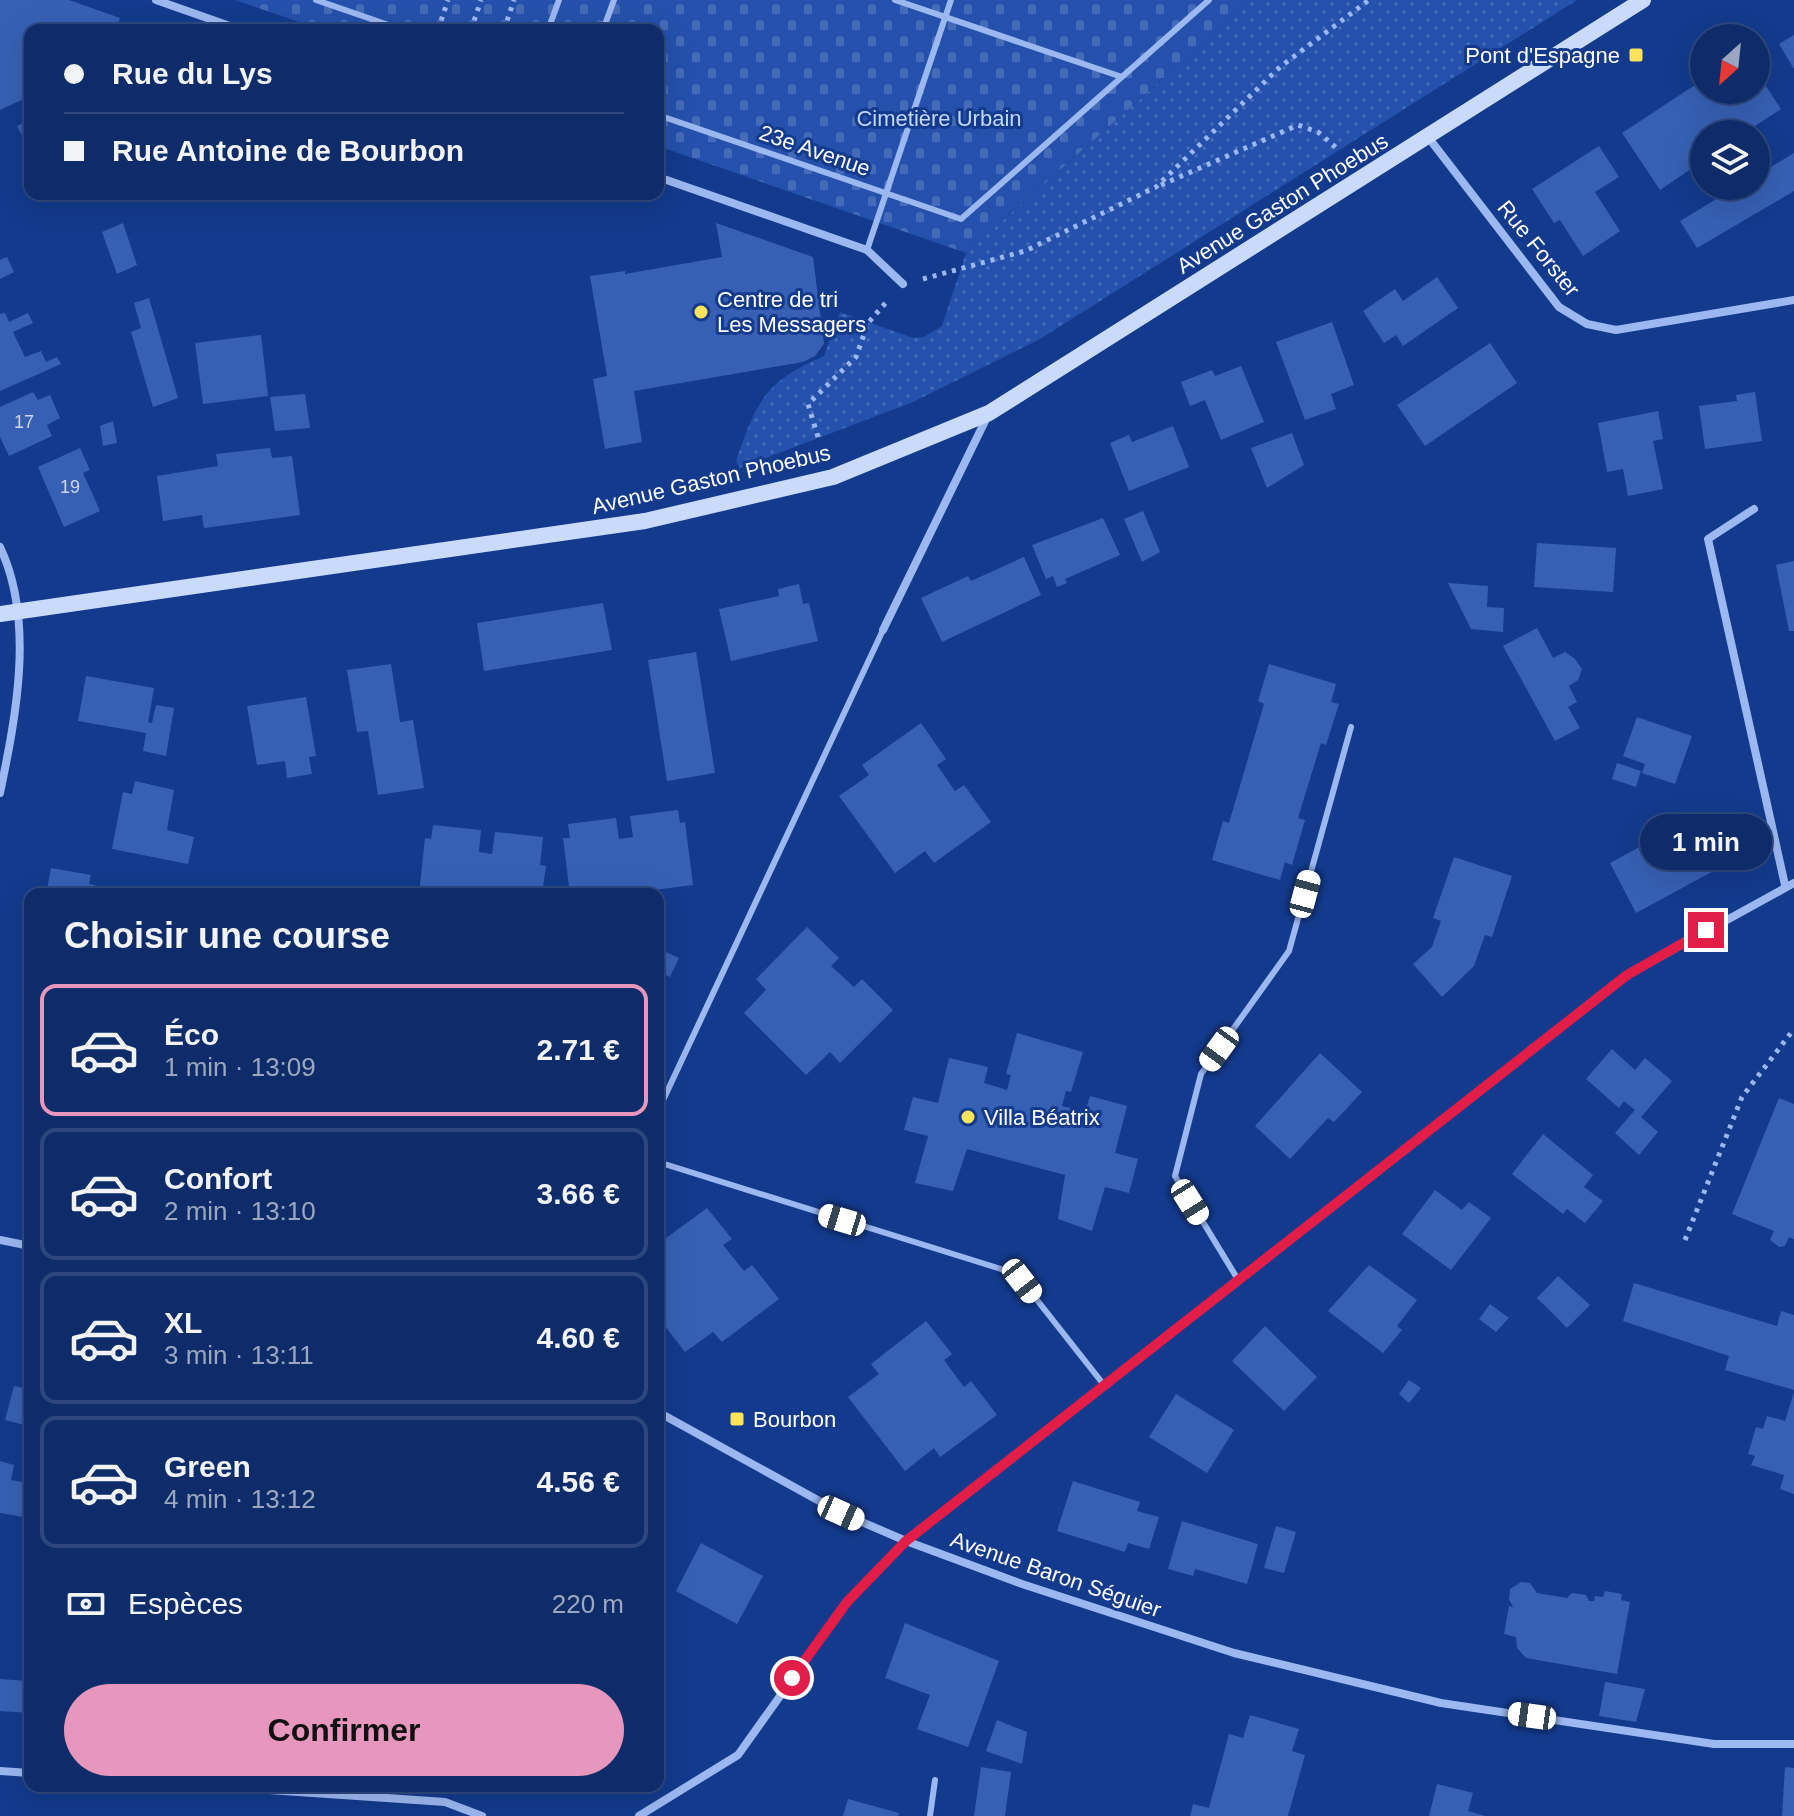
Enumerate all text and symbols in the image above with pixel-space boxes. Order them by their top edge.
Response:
north arrow [1690,24,1770,104]
map controls [1690,24,1770,200]
place label: Pont d'Espagne [1465,43,1620,68]
marker: Pont d'Espagne [1627,46,1645,64]
text: Rue du Lys [112,57,273,90]
park label: Cimetière Urbain [856,106,1022,131]
street label: 23e Avenue [756,120,874,181]
button: layers [1690,120,1770,200]
street label: Avenue Gaston Phoebus [1172,128,1392,279]
text: Rue Antoine de Bourbon [112,134,464,167]
street label: Rue Forster [1492,195,1585,301]
place label: Centre de tri Les Messagers [717,287,866,337]
marker: Centre de tri Les Messagers [692,303,710,321]
house number: 17 [14,412,34,432]
street label: Avenue Gaston Phoebus [589,440,833,519]
house number: 19 [60,477,80,497]
callout: 1 min [1640,814,1772,870]
text: 1 min [1672,827,1740,857]
car [1287,868,1323,920]
route end [1688,912,1724,948]
text: Choisir une course [64,915,390,956]
icon: car [68,1014,140,1086]
text: Éco [164,1018,219,1051]
car [1195,1023,1243,1075]
text: 2.71 € [537,1033,620,1066]
text: 1 min · 13:09 [164,1052,316,1082]
place label: Villa Béatrix [984,1105,1100,1130]
marker: Villa Béatrix [959,1108,977,1126]
icon: car [68,1158,140,1230]
text: Confort [164,1162,272,1195]
car [1167,1175,1213,1229]
text: 3.66 € [537,1177,620,1210]
text: 2 min · 13:10 [164,1196,316,1226]
car [816,1202,868,1238]
car [998,1255,1046,1307]
icon: car [68,1302,140,1374]
text: XL [164,1306,202,1339]
text: 4.60 € [537,1321,620,1354]
text: 3 min · 13:11 [164,1340,314,1370]
place label: Bourbon [753,1407,836,1432]
marker: Bourbon [728,1410,746,1428]
icon: car [68,1446,140,1518]
text: Green [164,1450,251,1483]
text: 4.56 € [537,1465,620,1498]
text: 4 min · 13:12 [164,1484,316,1514]
car [814,1492,868,1534]
street label: Avenue Baron Séguier [947,1527,1164,1622]
icon: cash [64,1582,108,1626]
text: Espèces [128,1587,243,1620]
text: 220 m [552,1589,624,1619]
route start [774,1660,810,1696]
button: Confirmer [64,1684,624,1776]
car [1507,1701,1557,1731]

